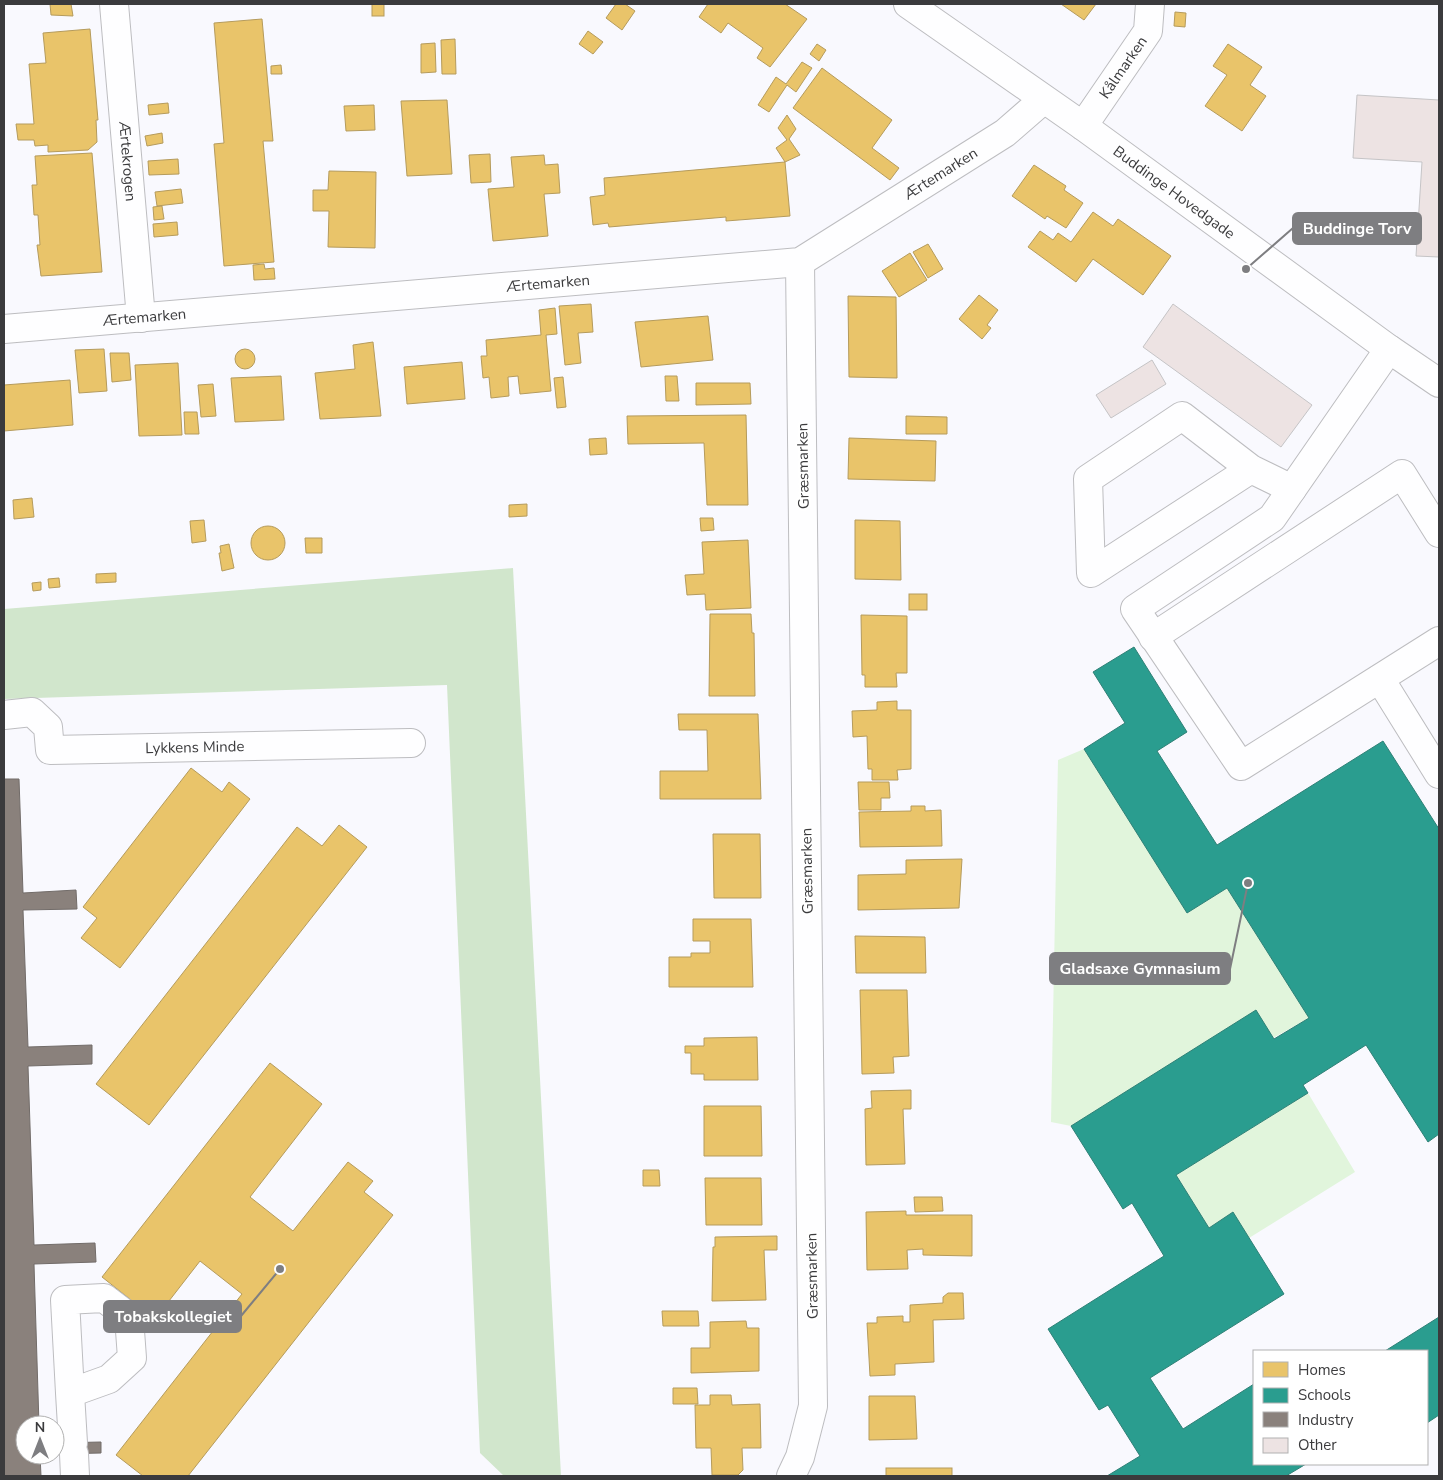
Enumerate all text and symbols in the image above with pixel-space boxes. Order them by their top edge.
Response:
street label: Kålmarken [1095,32,1152,103]
street label: Ærtekrogen [114,120,141,202]
street label: Buddinge Hovedgade [1109,141,1239,244]
street label: Ærtemarken [899,143,981,205]
callout: Buddinge Torv [1293,213,1421,244]
text: Buddinge Torv [1303,218,1412,240]
street label: Ærtemarken [505,270,591,297]
street label: Ærtemarken [101,304,187,331]
street label: Græsmarken [792,423,814,509]
street label: Lykkens Minde [145,736,245,758]
street label: Græsmarken [796,828,818,914]
callout: Gladsaxe Gymnasium [1050,953,1230,984]
text: Gladsaxe Gymnasium [1060,958,1220,980]
street label: Græsmarken [801,1233,823,1319]
callout: Tobakskollegiet [104,1301,241,1332]
text: Tobakskollegiet [114,1306,233,1328]
legend [1253,1350,1428,1465]
text: Homes [1298,1360,1346,1380]
text: Schools [1298,1385,1351,1405]
text: Industry [1298,1410,1354,1430]
north arrow [15,1415,65,1465]
text: N [35,1418,45,1437]
text: Other [1298,1435,1337,1455]

